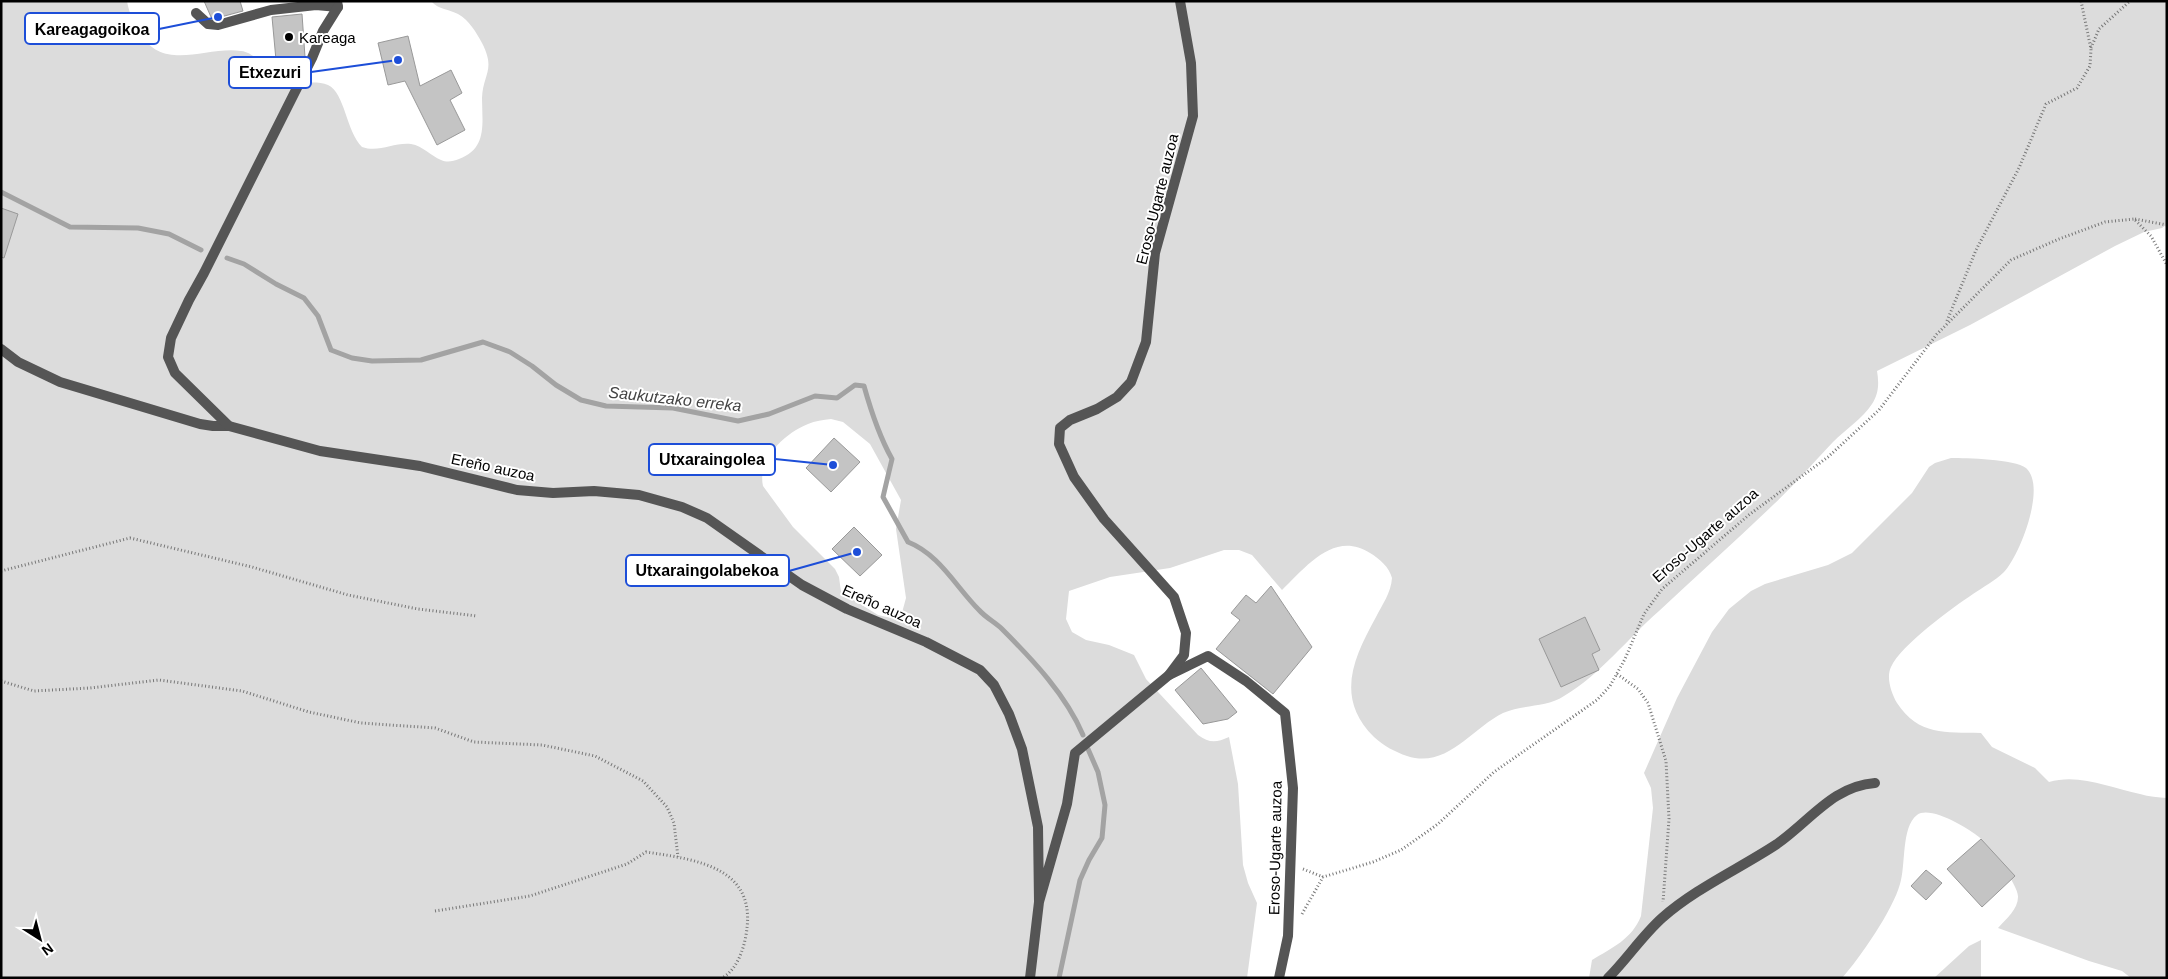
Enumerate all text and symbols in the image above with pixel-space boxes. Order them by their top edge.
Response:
callout: Kareagagoikoa [25,13,159,44]
text: Kareagagoikoa [35,21,149,38]
place label: Kareaga [299,29,356,46]
marker: Kareaga [283,31,295,43]
callout: Etxezuri [229,57,311,88]
text: Etxezuri [239,64,301,81]
street label: Eroso-Ugarte auzoa [1133,131,1182,266]
water label: Saukutzako erreka [608,384,742,414]
callout: Utxaraingolea [649,444,775,475]
street label: Ereño auzoa [450,450,537,484]
text: Utxaraingolea [659,451,765,468]
street label: Eroso-Ugarte auzoa [1649,484,1762,585]
callout: Utxaraingolabekoa [626,555,789,586]
text: Utxaraingolabekoa [635,562,779,579]
street label: Ereño auzoa [840,581,925,631]
street label: Eroso-Ugarte auzoa [1265,780,1285,915]
north arrow [15,914,65,964]
text: N [39,940,56,959]

